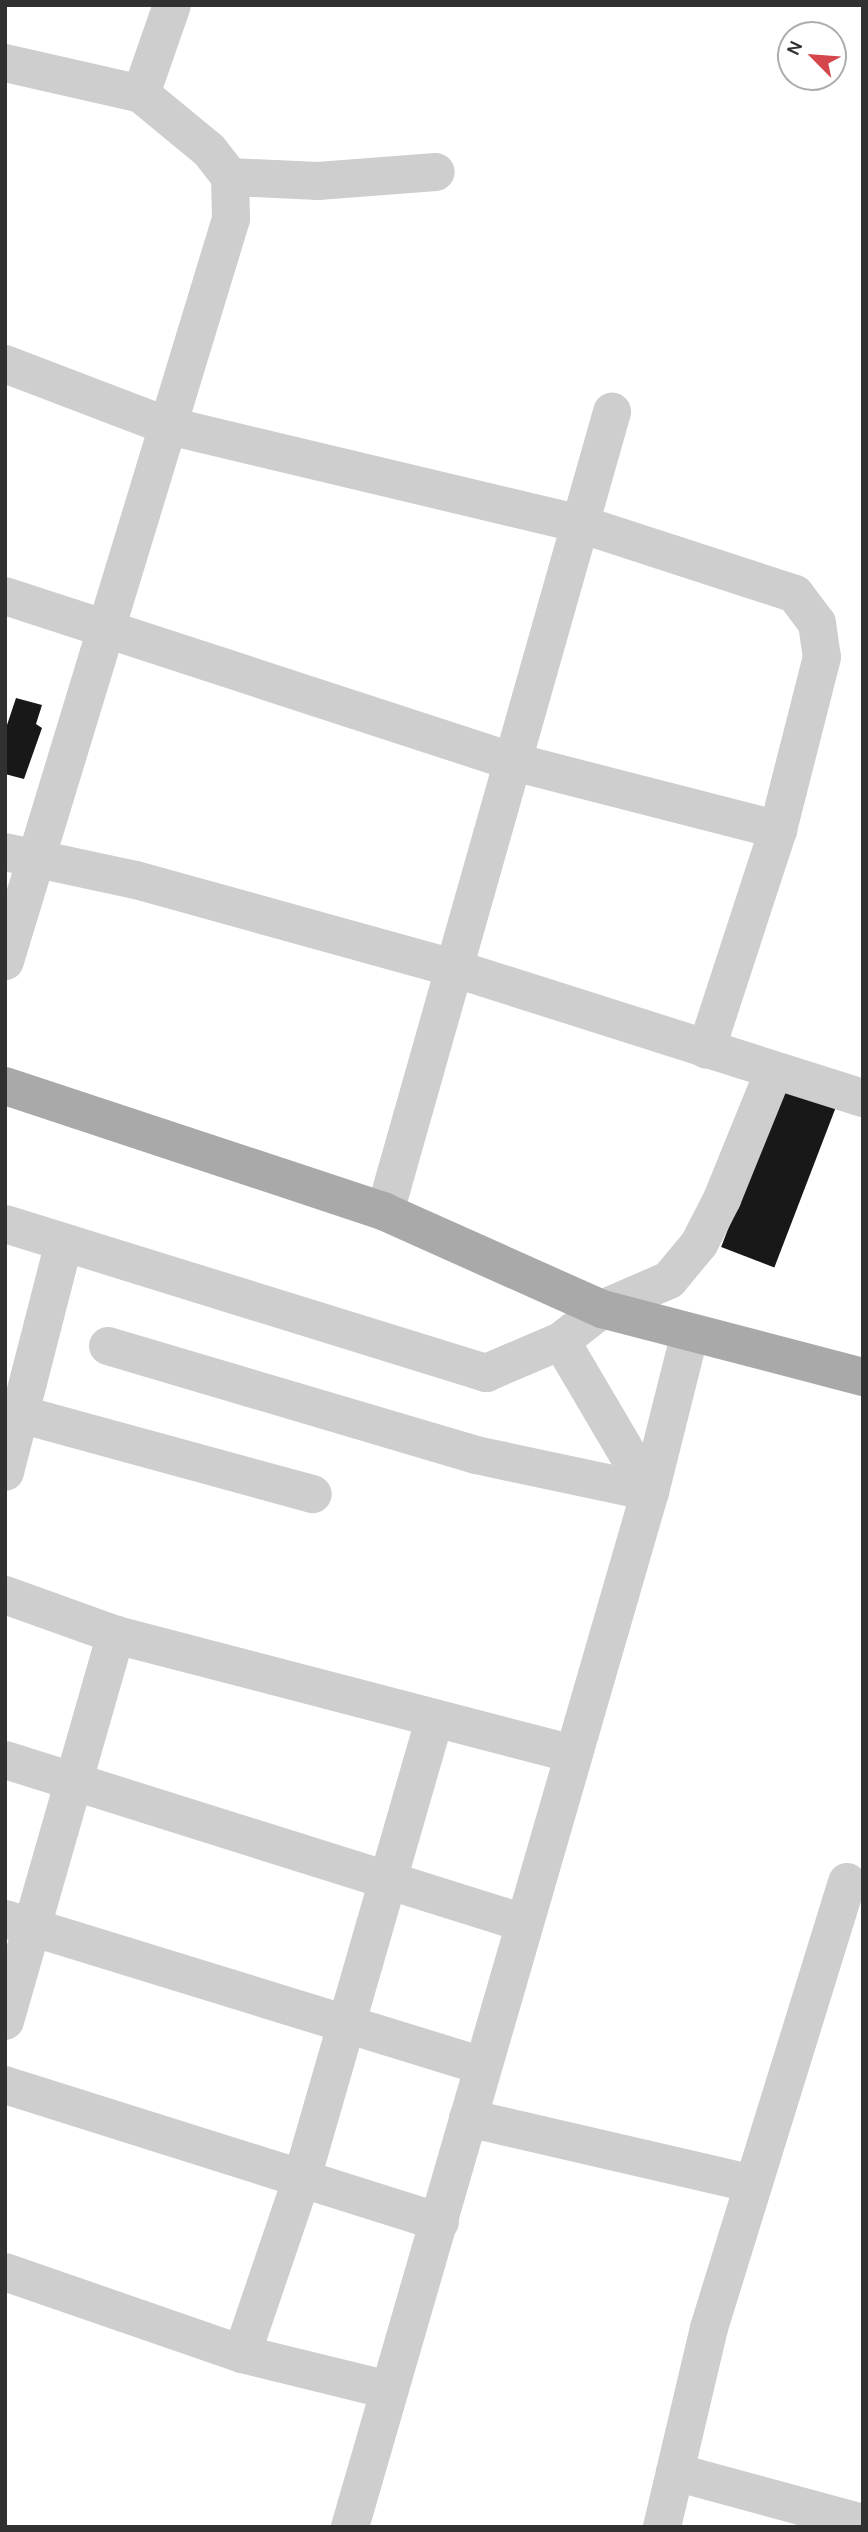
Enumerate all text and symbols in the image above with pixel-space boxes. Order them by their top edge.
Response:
north arrow [777,21,847,91]
text: N [782,37,808,59]

